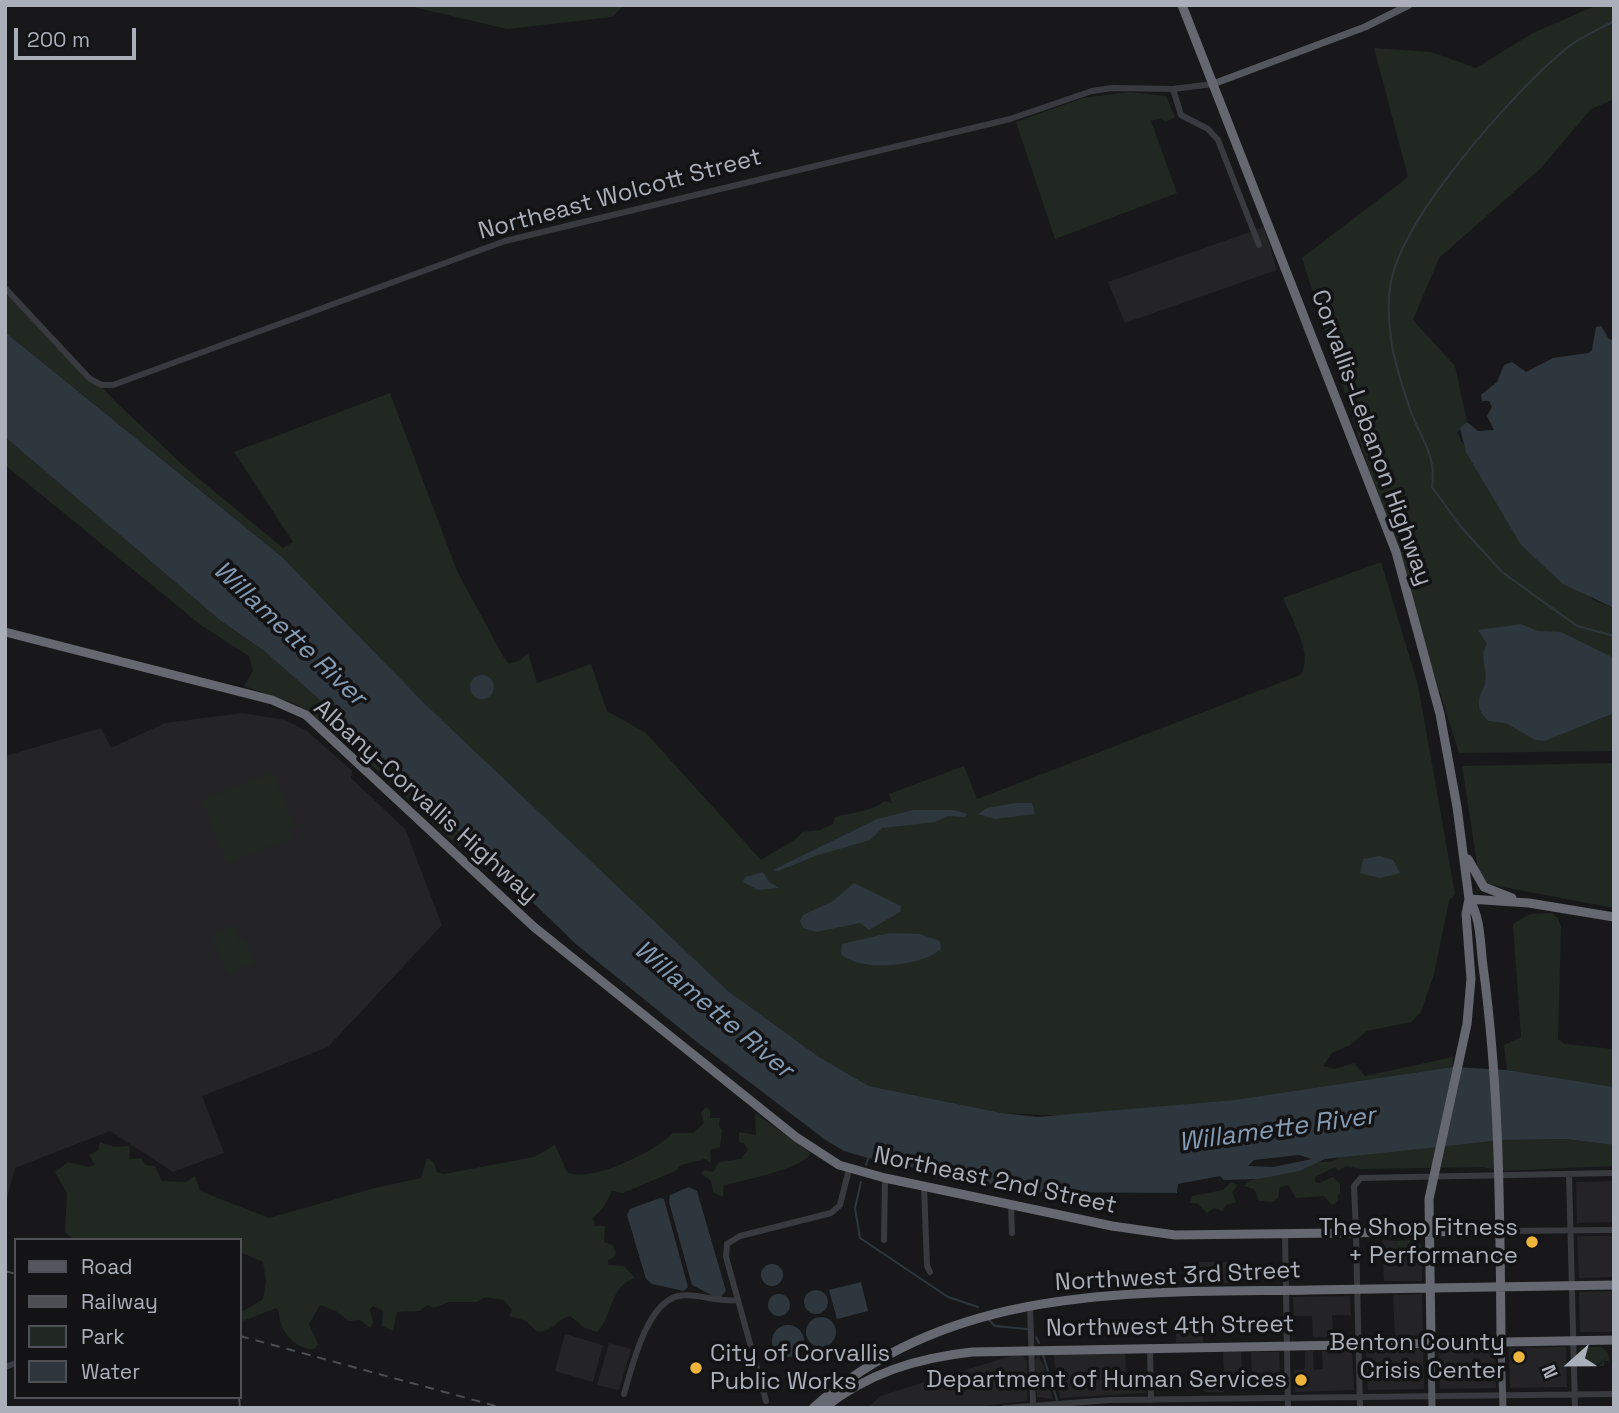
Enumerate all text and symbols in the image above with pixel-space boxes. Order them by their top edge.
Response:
scale bar [18,14,140,58]
text: 200 m [27,26,90,53]
street label: Northeast Wolcott Street [475,143,765,247]
street label: Corvallis-Lebanon Highway [1304,286,1438,590]
water label: Willamette River [206,555,372,713]
street label: Albany-Corvallis Highway [307,694,543,910]
water label: Willamette River [627,934,799,1086]
water label: Willamette River [1177,1101,1377,1159]
street label: Northeast 2nd Street [871,1141,1119,1221]
place label: The Shop Fitness + Performance [1319,1214,1518,1270]
marker: The Shop Fitness + Performance [1524,1234,1540,1250]
legend [14,1238,242,1399]
text: Road [81,1253,133,1280]
street label: Northwest 3rd Street [1054,1256,1302,1298]
text: Railway [81,1288,158,1315]
street label: Northwest 4th Street [1046,1310,1294,1344]
text: Park [81,1323,125,1350]
place label: Benton County Crisis Center [1329,1329,1505,1385]
north arrow [1535,1329,1605,1399]
place label: City of Corvallis Public Works [710,1340,890,1396]
marker: Benton County Crisis Center [1511,1349,1527,1365]
text: Water [81,1358,140,1385]
marker: City of Corvallis Public Works [688,1360,704,1376]
text: N [1536,1361,1564,1382]
place label: Department of Human Services [926,1366,1287,1394]
marker: Department of Human Services [1293,1372,1309,1388]

